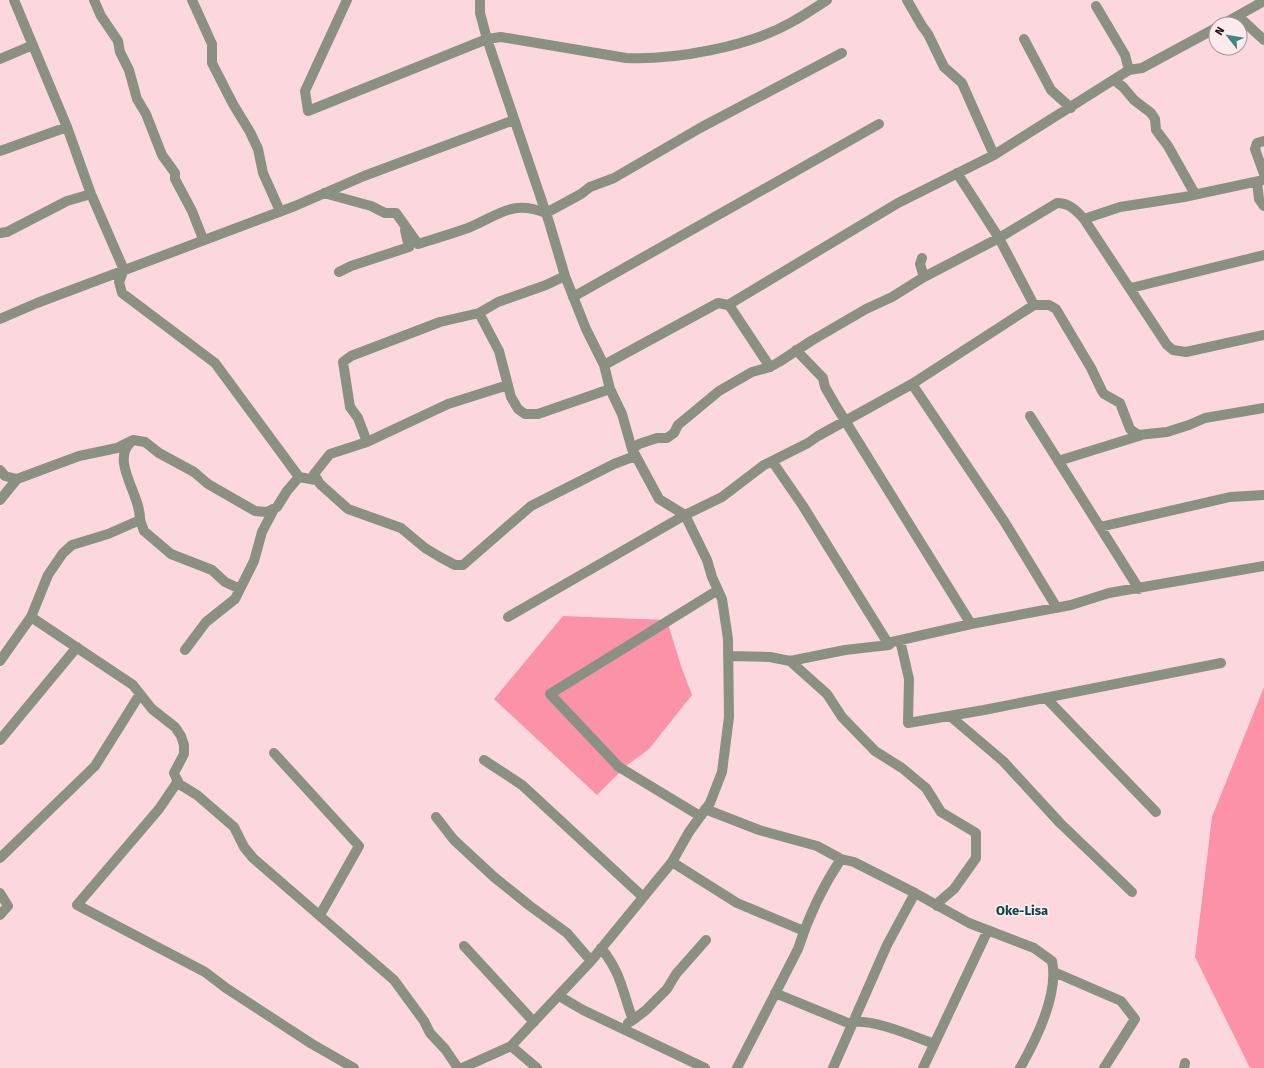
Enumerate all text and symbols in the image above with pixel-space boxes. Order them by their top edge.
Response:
north arrow [1208,16,1248,56]
text: N [1212,25,1227,38]
district label: Oke-Lisa [996,903,1048,918]

